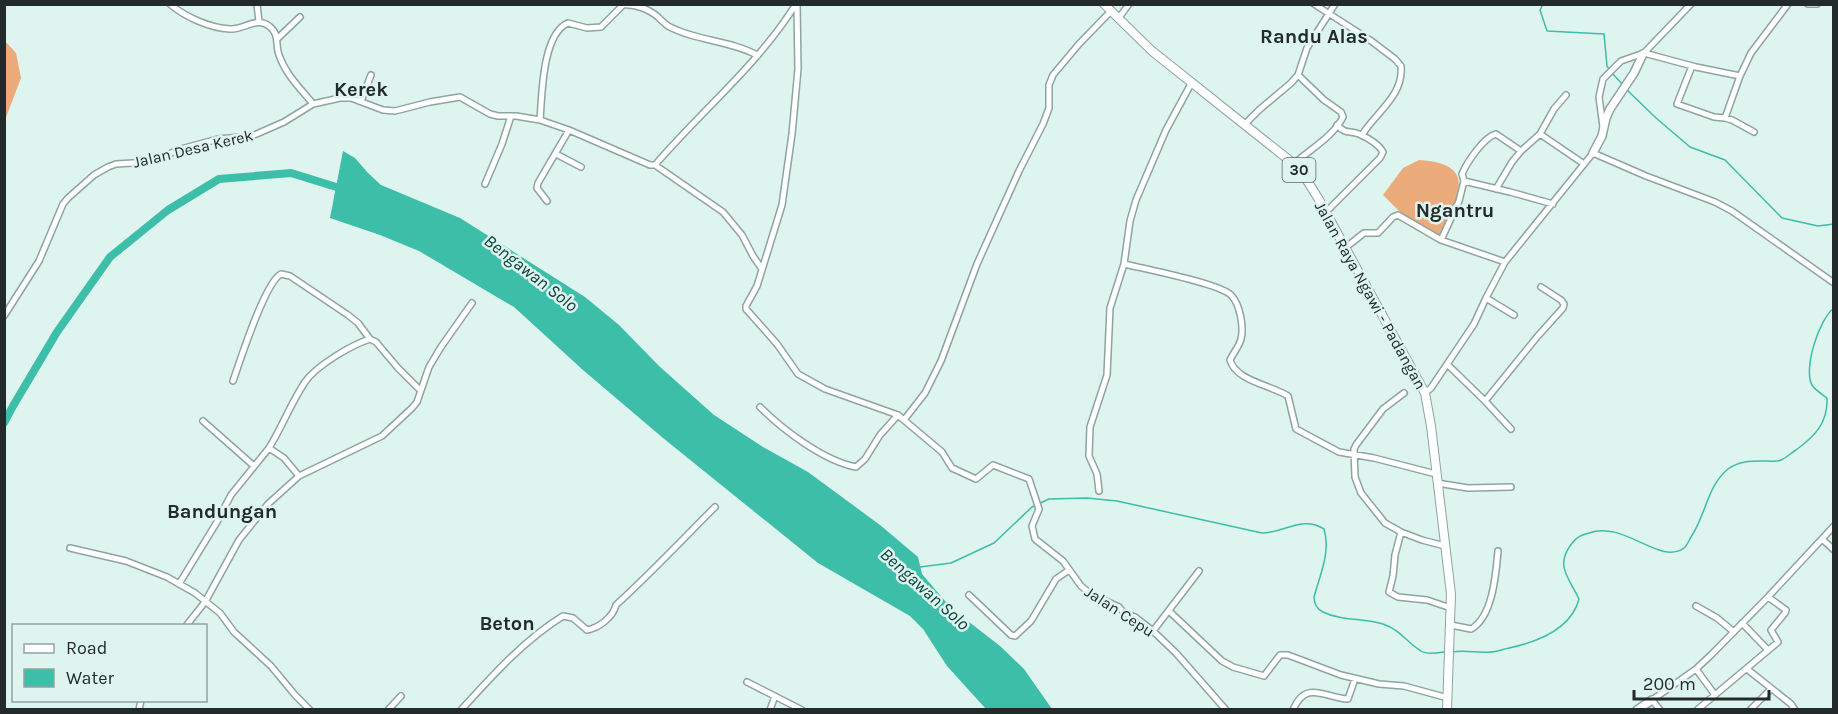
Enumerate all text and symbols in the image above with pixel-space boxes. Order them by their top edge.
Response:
district label: Randu Alas [1260,25,1368,48]
district label: Kerek [334,78,388,101]
street label: Jalan Desa Kerek [131,125,255,172]
road number: 30 [1282,158,1316,182]
street label: Jalan Raya Ngawi - Padangan [1311,198,1430,393]
district label: Ngantru [1416,199,1494,222]
water label: Bengawan Solo [480,230,582,317]
district label: Bandungan [167,500,277,523]
water label: Bengawan Solo [876,543,974,635]
street label: Jalan Cepu [1081,582,1158,641]
district label: Beton [479,612,535,635]
legend [12,624,207,702]
text: Road [66,637,107,659]
scale bar [1634,663,1769,701]
text: Water [66,667,114,689]
text: 200 m [1643,673,1696,695]

